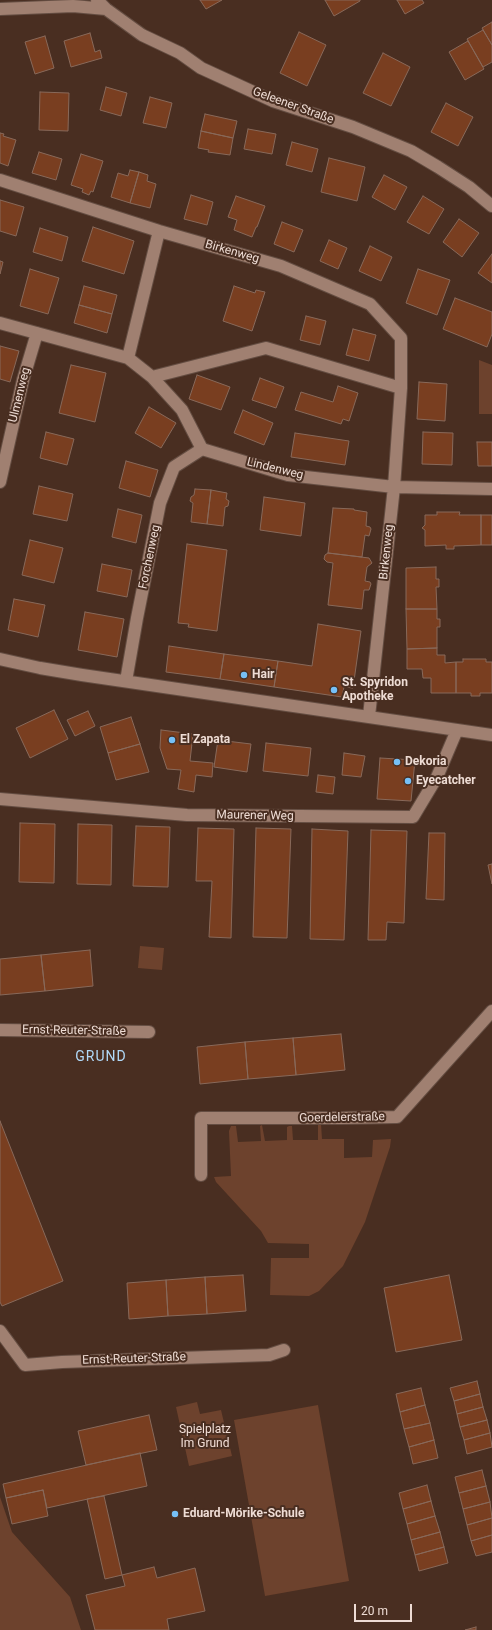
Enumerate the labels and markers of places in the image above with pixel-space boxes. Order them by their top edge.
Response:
place label: Hair [252,668,274,682]
marker: Hair [239,670,249,680]
place label: St. Spyridon Apotheke [342,676,408,704]
marker: St. Spyridon Apotheke [329,685,339,695]
place label: El Zapata [180,733,230,747]
marker: El Zapata [167,735,177,745]
place label: Dekoria [405,755,446,769]
marker: Dekoria [392,757,402,767]
place label: Eyecatcher [416,774,476,788]
marker: Eyecatcher [403,776,413,786]
place label: Eduard-Mörike-Schule [183,1507,304,1521]
marker: Eduard-Mörike-Schule [170,1509,180,1519]

